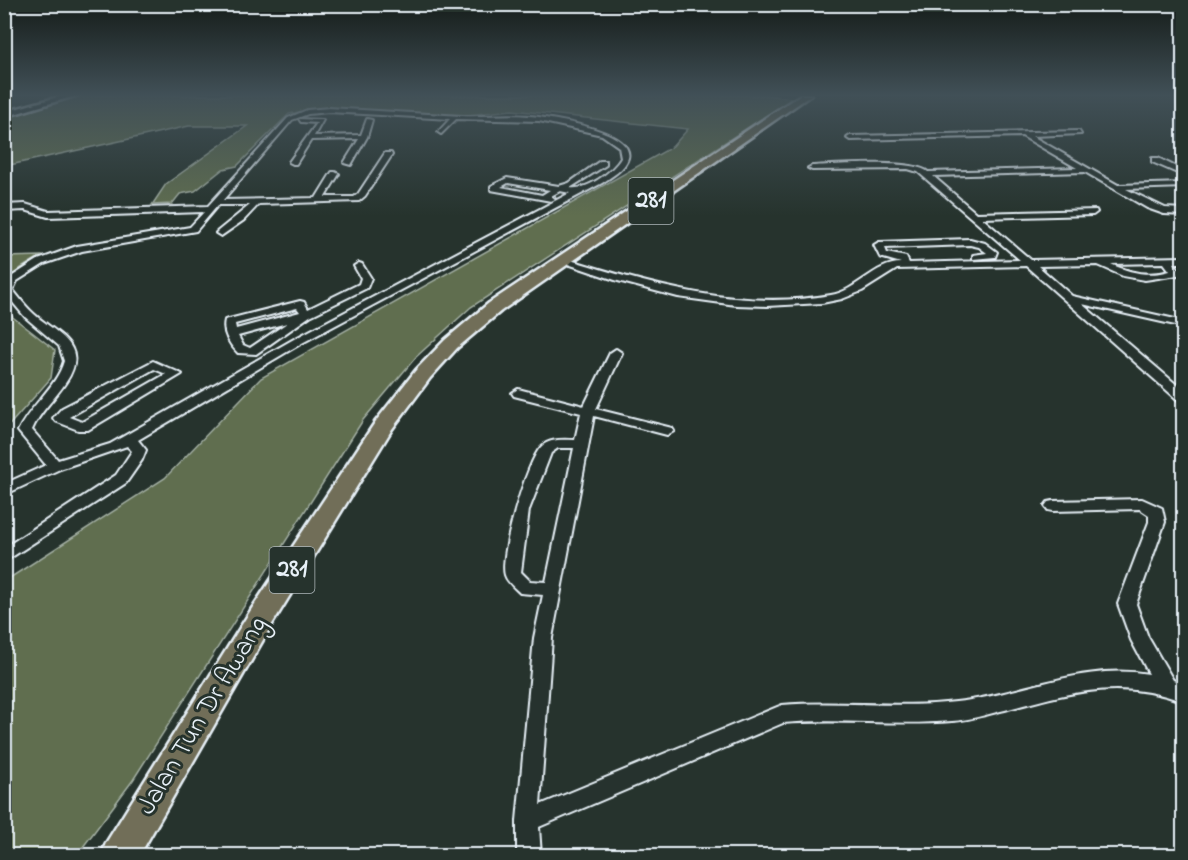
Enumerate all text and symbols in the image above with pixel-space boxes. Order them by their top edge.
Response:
road number: 281 [628,178,674,224]
road number: 281 [270,547,314,593]
street label: Jalan Tun Dr Awang [128,609,278,823]

